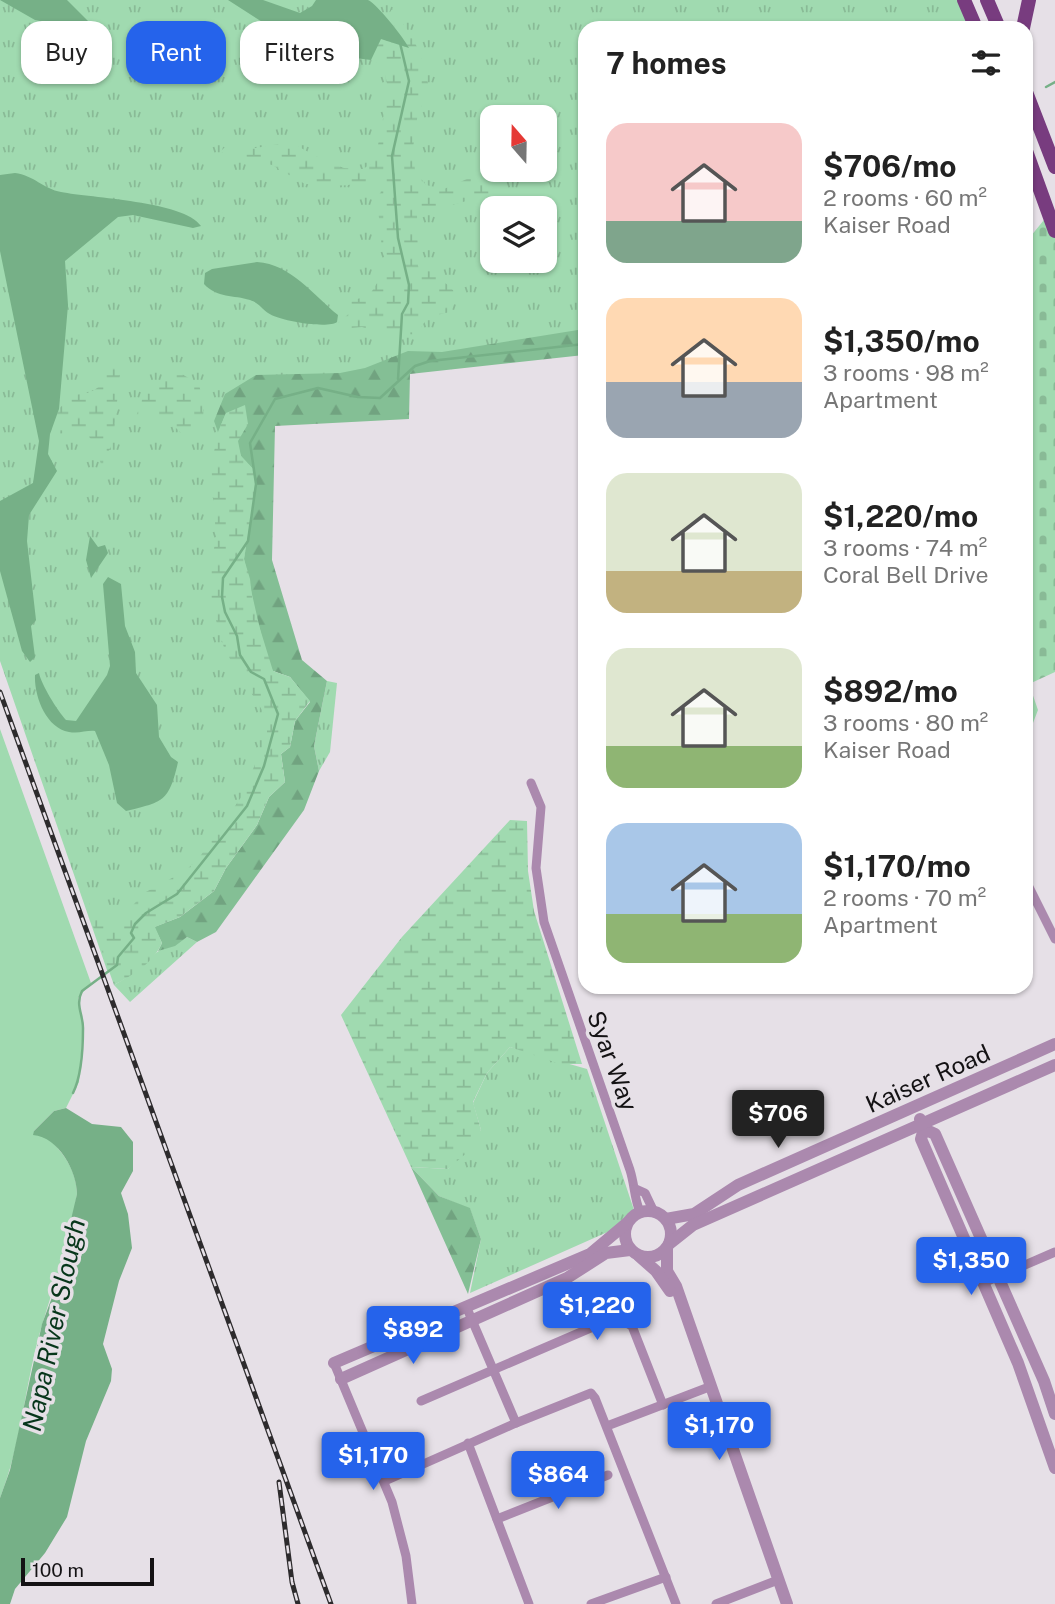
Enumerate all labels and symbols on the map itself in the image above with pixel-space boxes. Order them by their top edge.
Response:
north arrow [480,105,556,182]
street label: Syar Way [582,1007,644,1115]
street label: Kaiser Road [861,1038,994,1118]
pin: $706 [737,1090,819,1150]
water label: Napa River Slough [16,1216,91,1434]
pin: $1,350 [914,1238,1028,1297]
pin: $1,220 [540,1282,654,1342]
pin: $892 [372,1306,454,1366]
pin: $1,170 [662,1402,776,1462]
pin: $1,170 [316,1432,430,1492]
pin: $864 [517,1452,599,1511]
scale bar [21,1555,154,1587]

